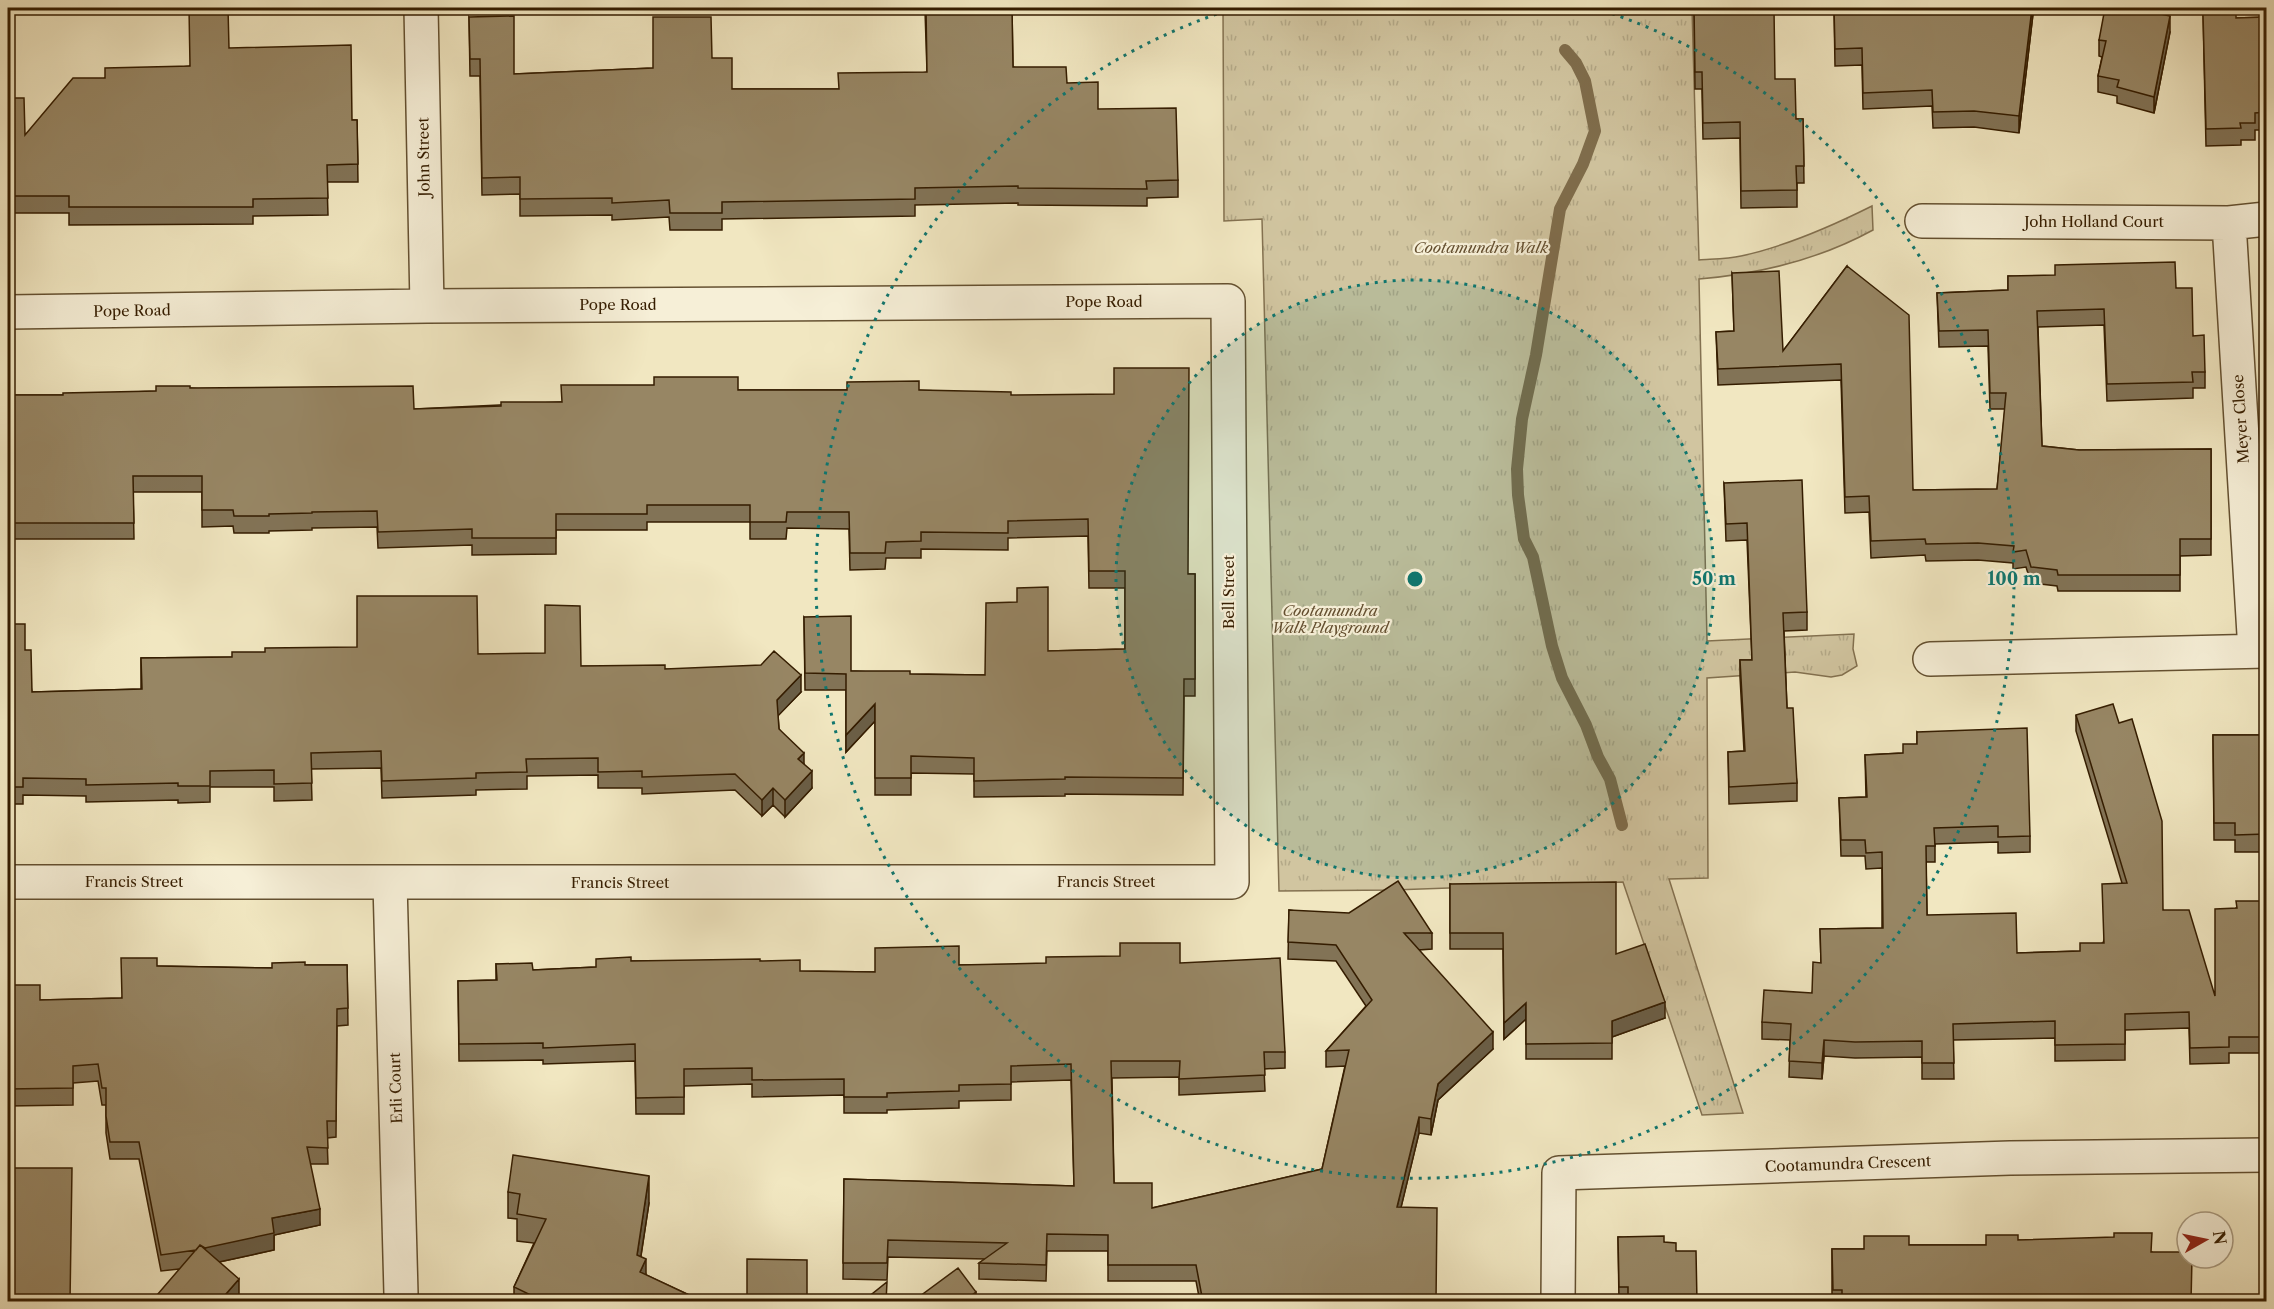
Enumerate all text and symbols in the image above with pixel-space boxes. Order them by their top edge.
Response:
street label: John Street [413,116,434,199]
street label: John Holland Court [2022,212,2165,231]
park label: Cootamundra Walk [1414,238,1548,257]
street label: Pope Road [1065,292,1143,311]
street label: Pope Road [579,295,657,314]
street label: Pope Road [93,300,171,321]
street label: Meyer Close [2228,374,2253,464]
street label: Bell Street [1219,554,1238,629]
text: 50 m [1692,568,1736,590]
text: 100 m [1987,568,2041,590]
centre of rings [1405,569,1425,589]
park label: Cootamundra Walk Playground [1271,601,1391,637]
street label: Francis Street [85,872,184,891]
street label: Francis Street [1057,872,1156,891]
street label: Francis Street [571,873,670,892]
street label: Erli Court [385,1051,406,1124]
street label: Cootamundra Crescent [1764,1151,1932,1176]
north arrow [2175,1210,2235,1270]
text: N [2209,1229,2231,1246]

